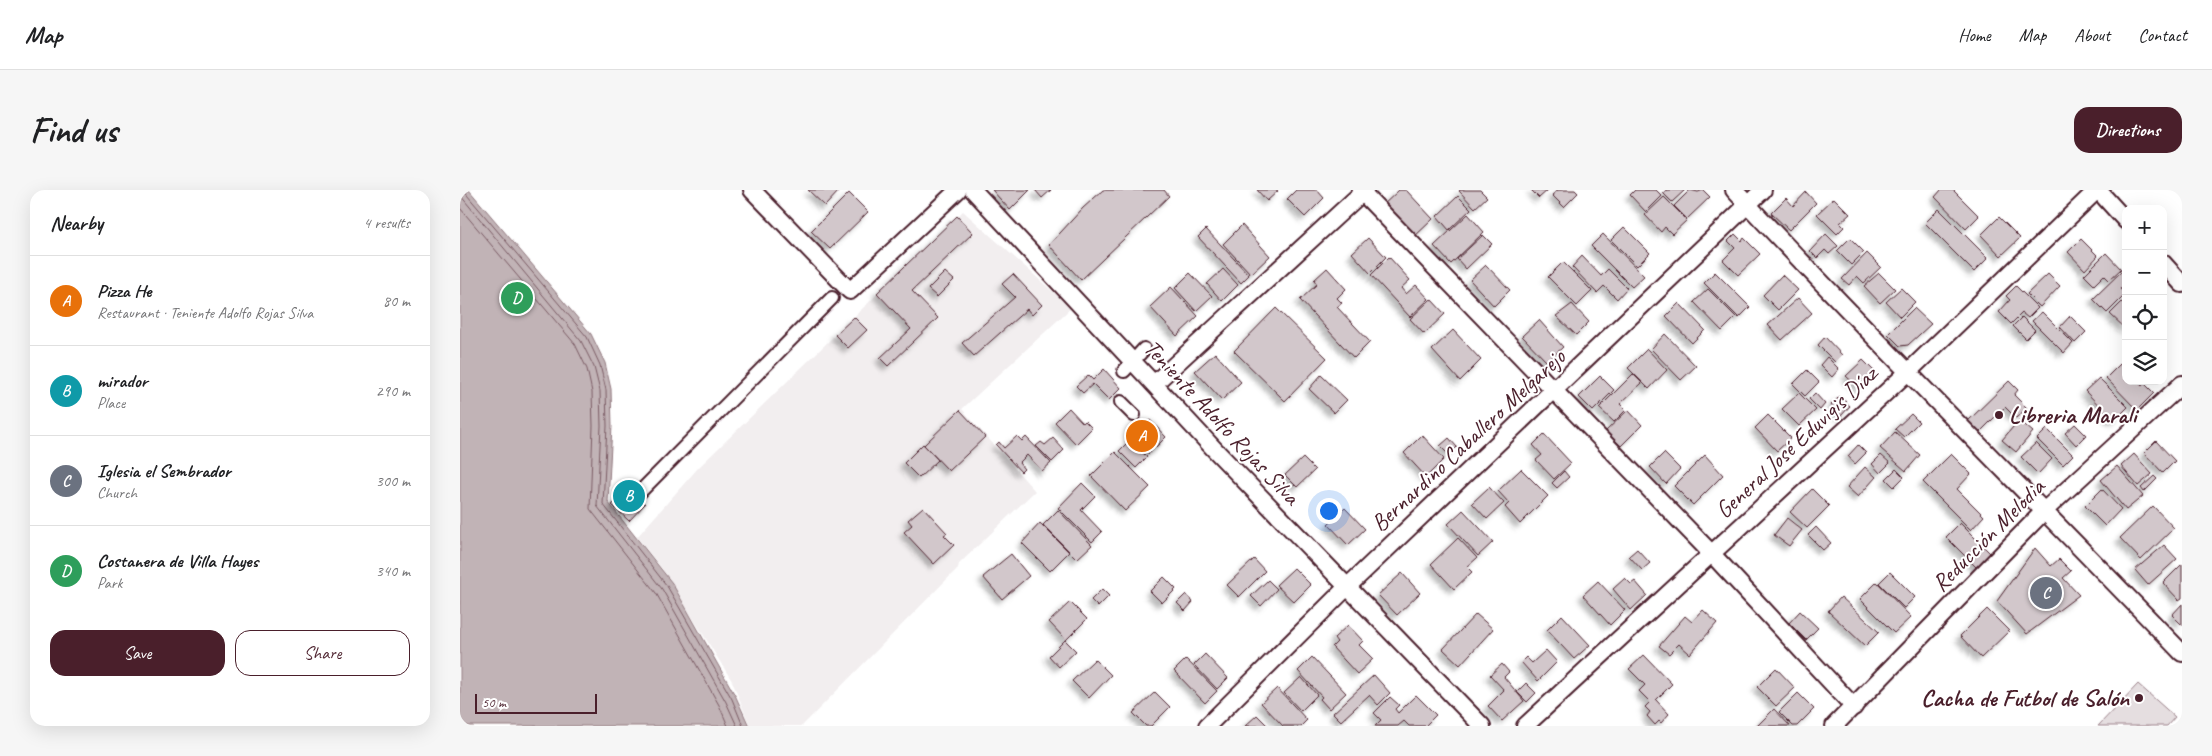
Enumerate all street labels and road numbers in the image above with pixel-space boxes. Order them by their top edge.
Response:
street label: Teniente Adolfo Rojas Silva [1138,334,1306,510]
street label: Bernardino Caballero Melgarejo [1365,341,1573,538]
street label: General José Eduvigis Díaz [1709,358,1885,525]
street label: Reducción Melodia [1925,471,2052,598]

